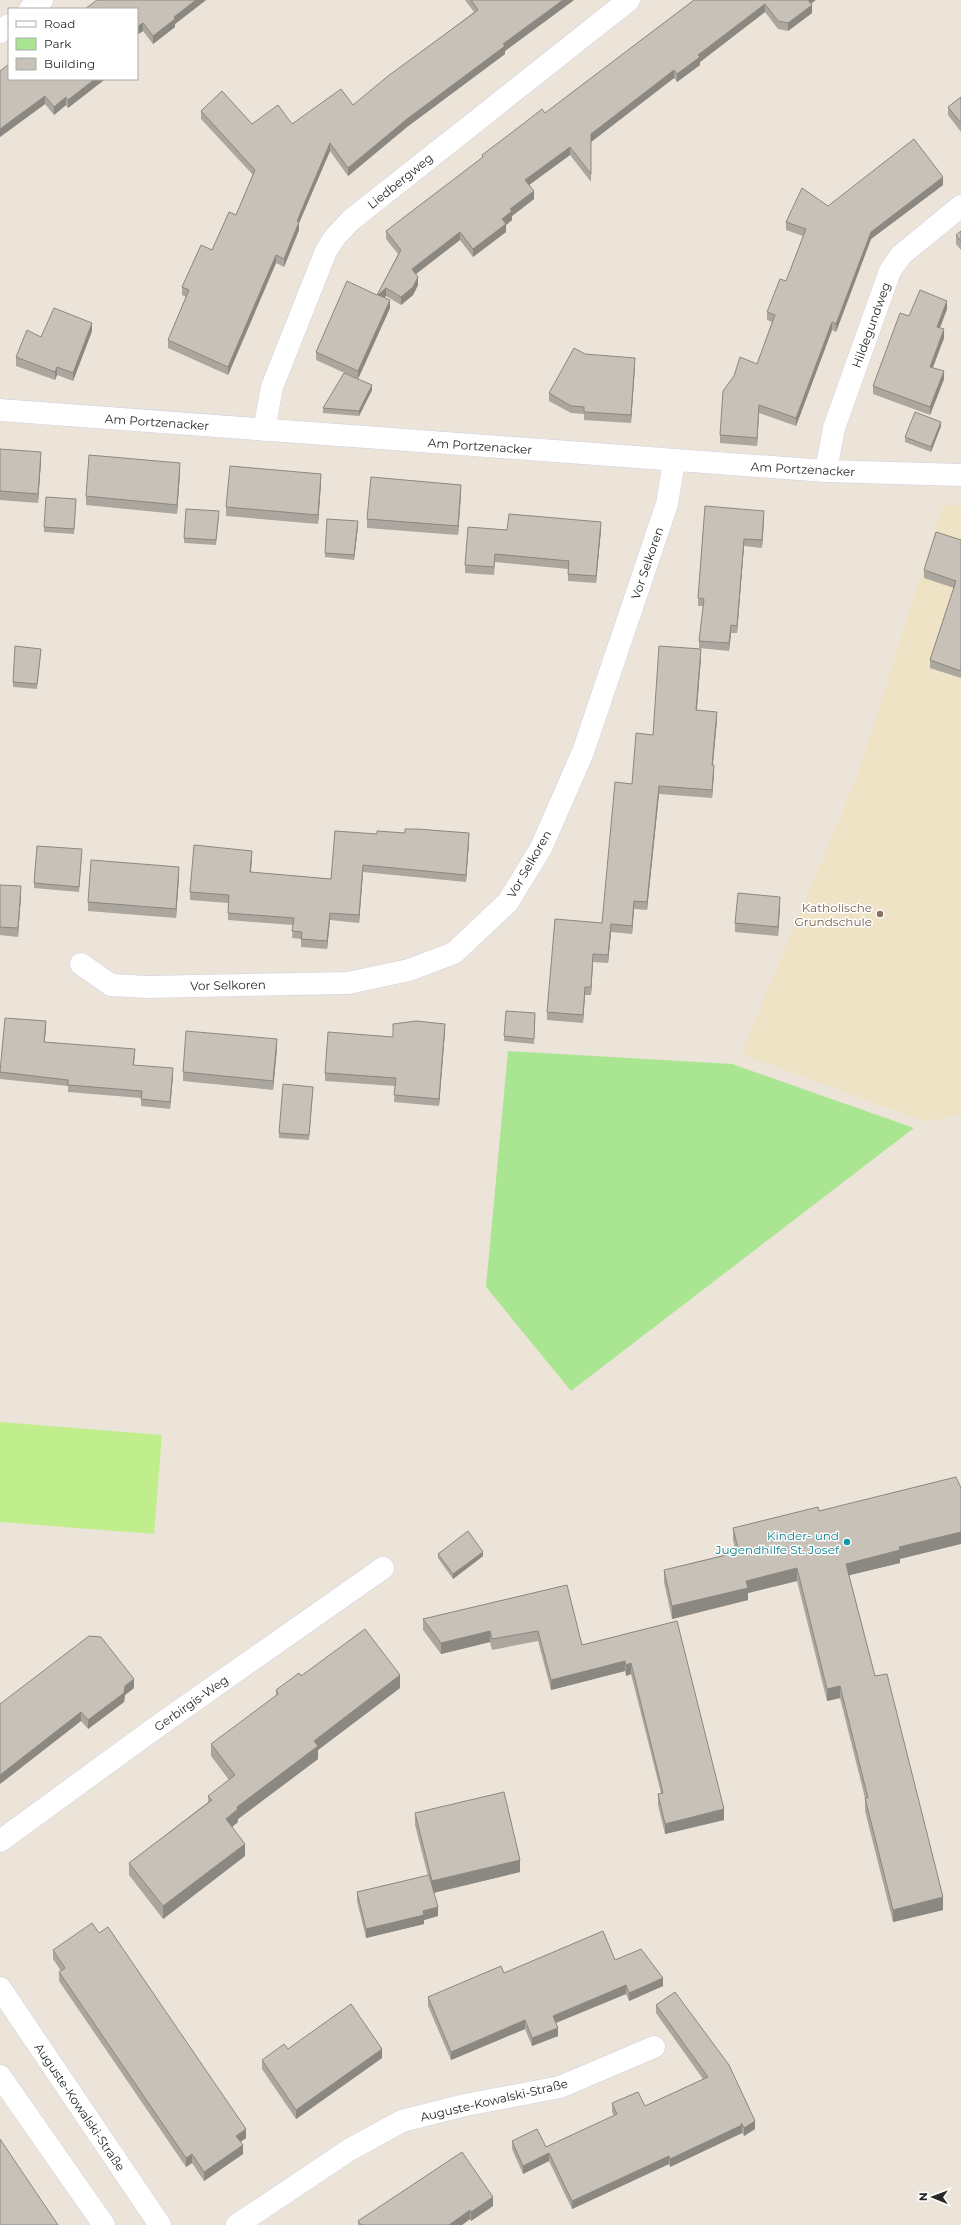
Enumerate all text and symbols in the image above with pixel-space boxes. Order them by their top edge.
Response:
legend [8,8,138,80]
text: Road [44,16,75,31]
text: Park [44,36,72,51]
text: Building [44,56,95,71]
street label: Liedbergweg [364,150,436,212]
street label: Hildegundweg [849,280,893,370]
street label: Am Portzenacker [104,411,210,433]
street label: Am Portzenacker [427,435,533,457]
street label: Am Portzenacker [750,459,856,479]
street label: Vor Selkoren [628,525,666,601]
street label: Vor Selkoren [504,828,554,900]
place label: Katholische Grundschule [794,900,872,929]
marker: Katholische Grundschule [875,909,885,919]
street label: Vor Selkoren [190,977,266,993]
place label: Kinder- und Jugendhilfe St. Josef [715,1528,840,1557]
marker: Kinder- und Jugendhilfe St. Josef [842,1537,852,1547]
street label: Gerbirgis-Weg [151,1672,231,1734]
street label: Auguste-Kowalski-Straße [32,2040,128,2174]
street label: Auguste-Kowalski-Straße [419,2076,569,2124]
north arrow [913,2177,953,2217]
text: N [916,2192,930,2201]

